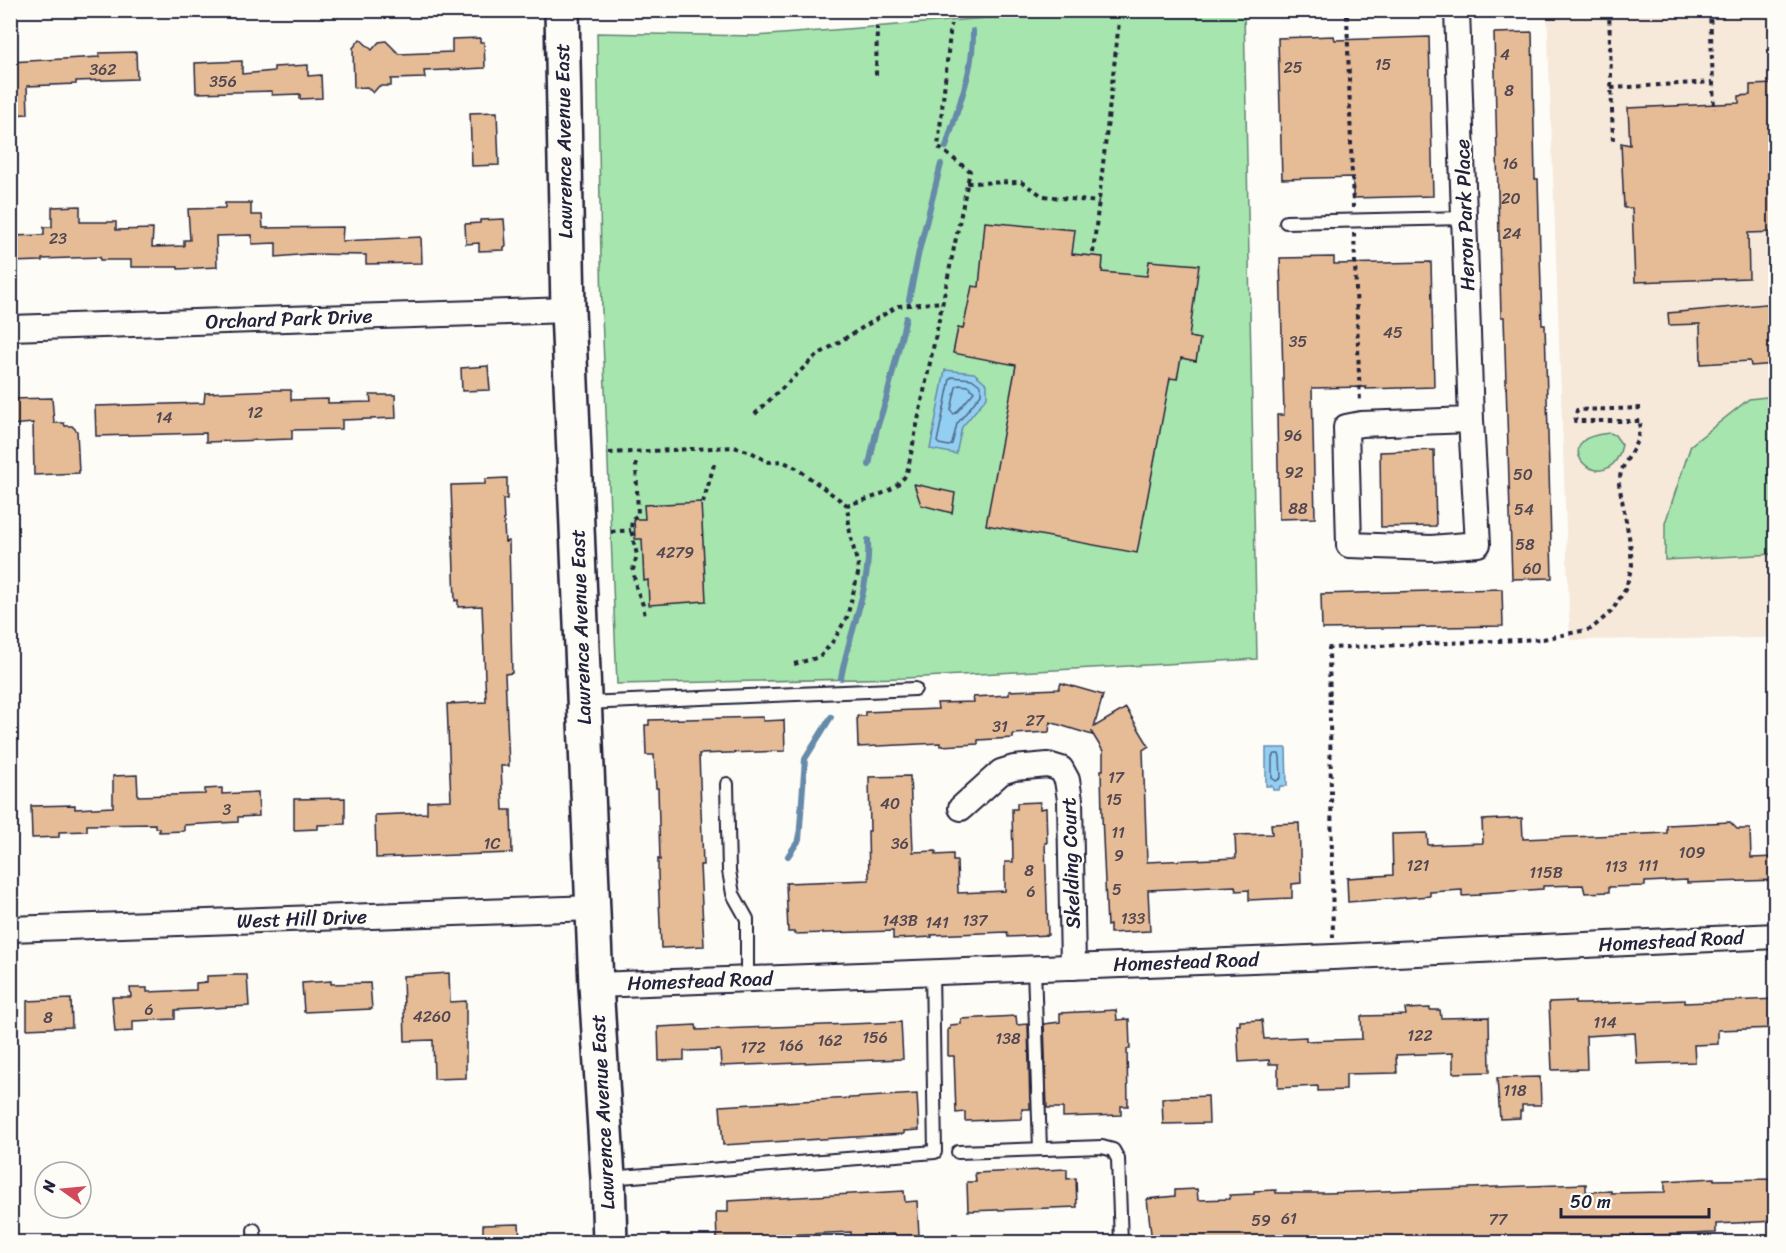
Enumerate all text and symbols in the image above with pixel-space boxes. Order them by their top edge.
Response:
house number: 4 [1500,40,1510,69]
street label: Lawrence Avenue East [545,43,583,239]
house number: 15 [1375,50,1392,79]
house number: 25 [1283,53,1303,82]
house number: 362 [89,55,117,84]
house number: 356 [209,67,237,96]
house number: 8 [1504,76,1514,105]
street label: Heron Park Place [1445,138,1485,292]
house number: 16 [1502,149,1518,178]
house number: 20 [1501,184,1521,213]
house number: 24 [1502,219,1522,248]
house number: 23 [49,224,67,253]
street label: Orchard Park Drive [205,299,373,339]
house number: 45 [1383,318,1403,347]
house number: 35 [1289,327,1308,356]
house number: 12 [247,398,263,427]
house number: 14 [156,403,172,432]
house number: 96 [1284,421,1302,450]
house number: 92 [1284,458,1304,487]
house number: 50 [1513,460,1533,489]
house number: 88 [1288,494,1308,523]
house number: 54 [1514,495,1534,524]
street label: Lawrence Avenue East [560,528,602,725]
house number: 58 [1515,530,1535,559]
house number: 4279 [656,538,694,567]
house number: 60 [1522,554,1542,583]
house number: 27 [1026,706,1045,735]
house number: 31 [992,712,1008,741]
house number: 17 [1108,763,1125,792]
house number: 15 [1106,785,1123,814]
house number: 40 [880,789,900,818]
house number: 3 [223,795,232,824]
street label: Skelding Court [1051,797,1091,929]
house number: 11 [1111,818,1125,847]
house number: 1C [484,829,500,858]
house number: 36 [891,829,909,858]
house number: 109 [1679,838,1706,867]
house number: 9 [1114,841,1124,870]
house number: 121 [1407,851,1430,880]
house number: 111 [1638,851,1658,880]
house number: 113 [1605,852,1627,881]
house number: 8 [1024,856,1034,885]
house number: 115B [1529,858,1563,887]
house number: 5 [1112,875,1122,904]
house number: 6 [1026,877,1036,906]
street label: West Hill Drive [236,899,368,939]
house number: 133 [1121,904,1145,933]
house number: 143B [882,906,918,935]
house number: 137 [963,906,988,935]
house number: 141 [925,908,949,937]
street label: Homestead Road [1597,920,1746,962]
street label: Homestead Road [1113,942,1261,982]
street label: Homestead Road [627,961,775,1001]
house number: 6 [144,995,154,1024]
house number: 4260 [413,1002,451,1031]
house number: 8 [43,1003,53,1032]
house number: 114 [1593,1008,1617,1037]
street label: Lawrence Avenue East [580,1013,626,1211]
house number: 122 [1407,1021,1433,1050]
house number: 156 [862,1023,888,1052]
house number: 138 [995,1024,1021,1053]
house number: 162 [817,1026,843,1055]
house number: 166 [778,1031,804,1060]
house number: 172 [740,1033,766,1062]
house number: 118 [1503,1076,1527,1105]
north arrow [33,1160,93,1220]
text: N [33,1176,65,1196]
scale bar [1561,1181,1710,1219]
text: 50 m [1570,1186,1611,1218]
house number: 61 [1281,1204,1297,1233]
house number: 77 [1489,1205,1508,1234]
house number: 59 [1251,1206,1271,1235]

